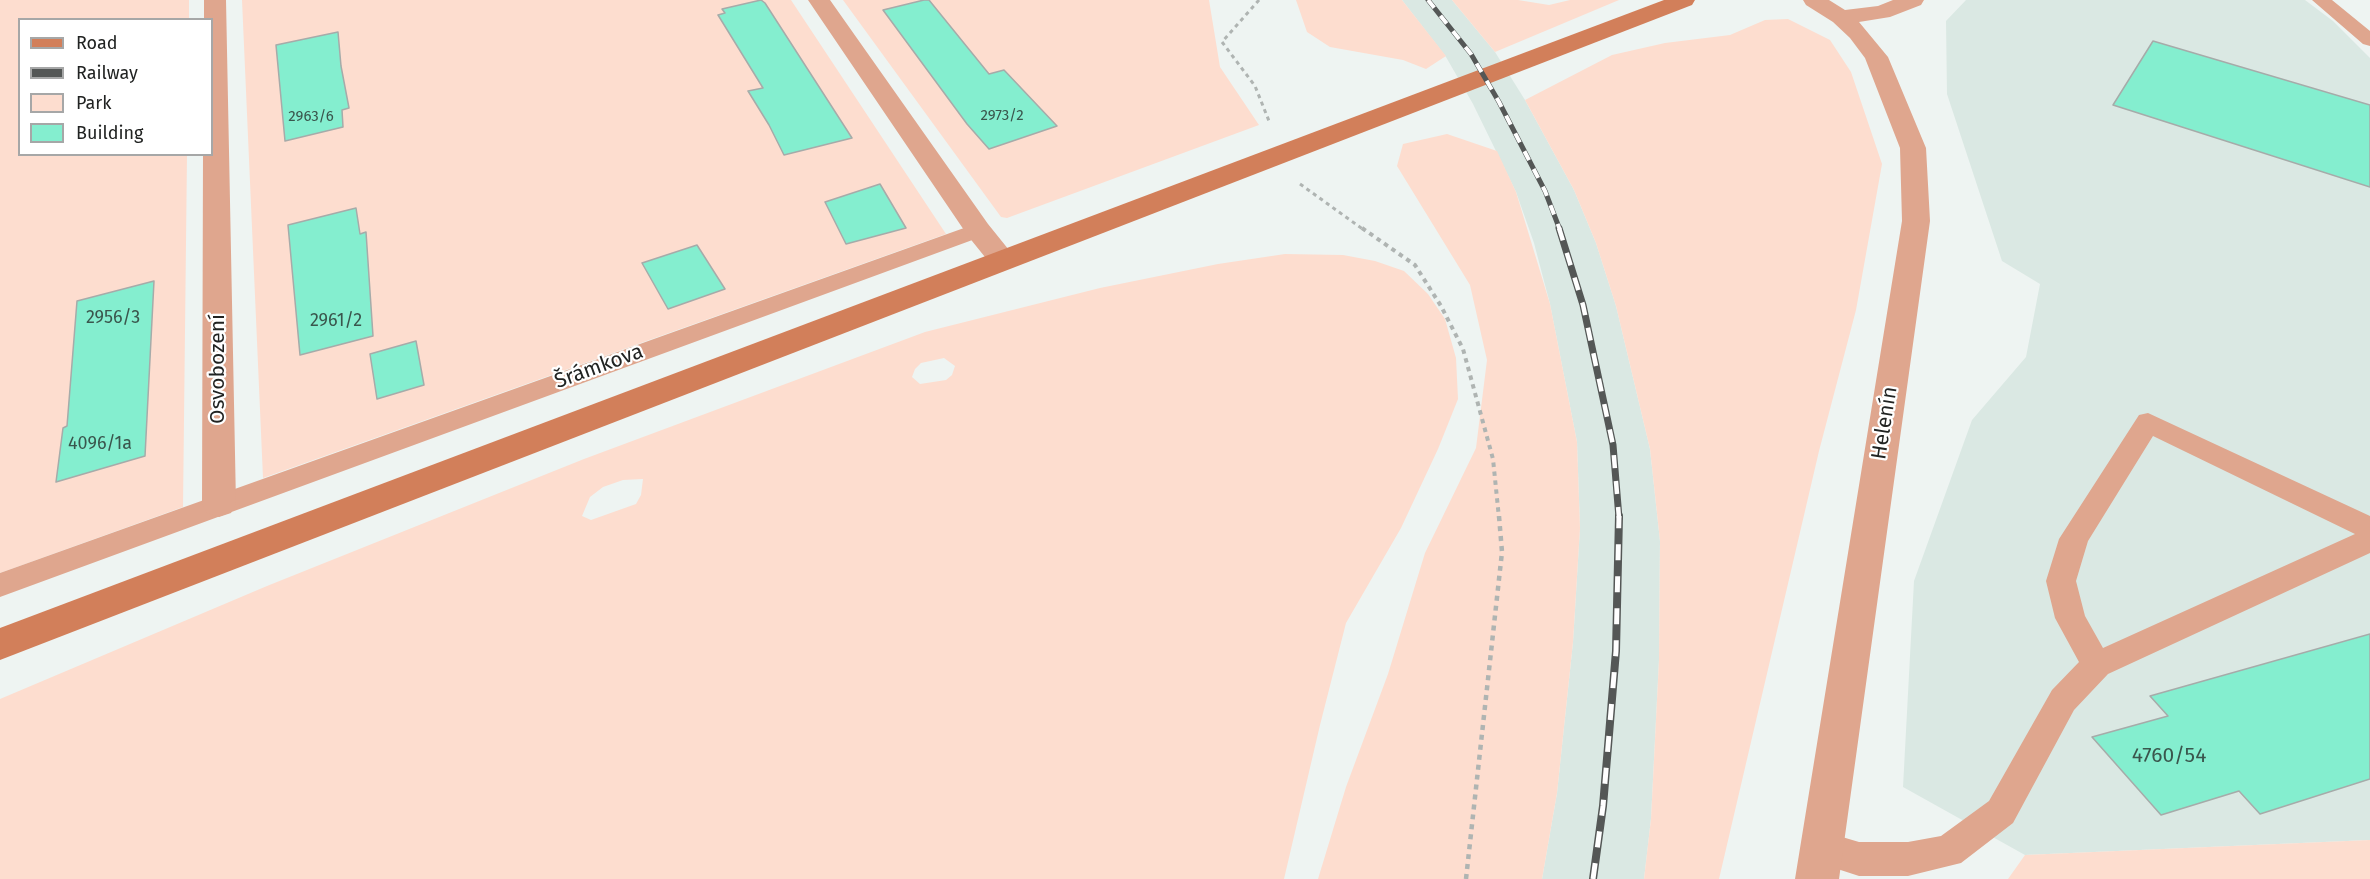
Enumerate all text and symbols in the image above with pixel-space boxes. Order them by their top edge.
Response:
legend [18,18,213,156]
text: Road [76,32,118,54]
text: Railway [76,62,138,84]
text: Park [76,92,111,114]
house number: 2973/2 [980,107,1024,125]
house number: 2963/6 [288,108,334,126]
text: Building [76,122,143,144]
house number: 2956/3 [86,307,140,329]
house number: 2961/2 [310,310,362,332]
street label: Osvobození [205,314,231,424]
street label: Šrámkova [551,339,647,395]
street label: Helenín [1867,385,1903,461]
house number: 4096/1a [68,433,132,455]
house number: 4760/54 [2132,743,2206,769]

